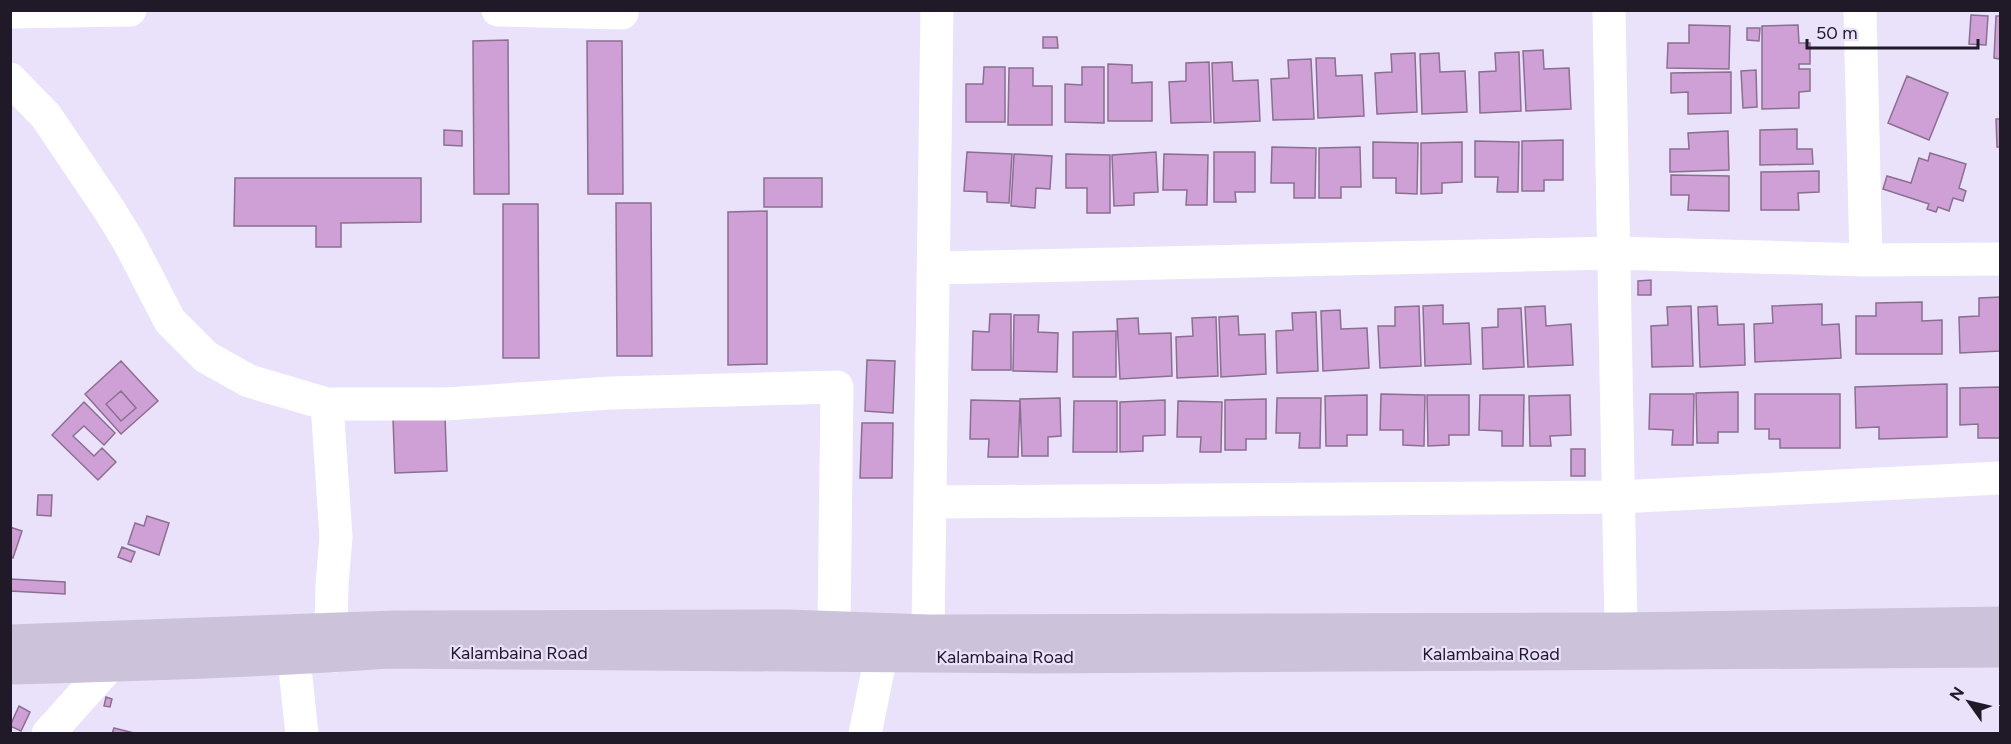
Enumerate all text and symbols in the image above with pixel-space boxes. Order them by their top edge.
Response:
scale bar [1807,12,1978,50]
text: 50 m [1816,22,1858,44]
street label: Kalambaina Road [450,642,588,664]
street label: Kalambaina Road [1422,643,1560,665]
street label: Kalambaina Road [936,646,1074,668]
north arrow [1939,672,1999,732]
text: N [1946,683,1968,704]

